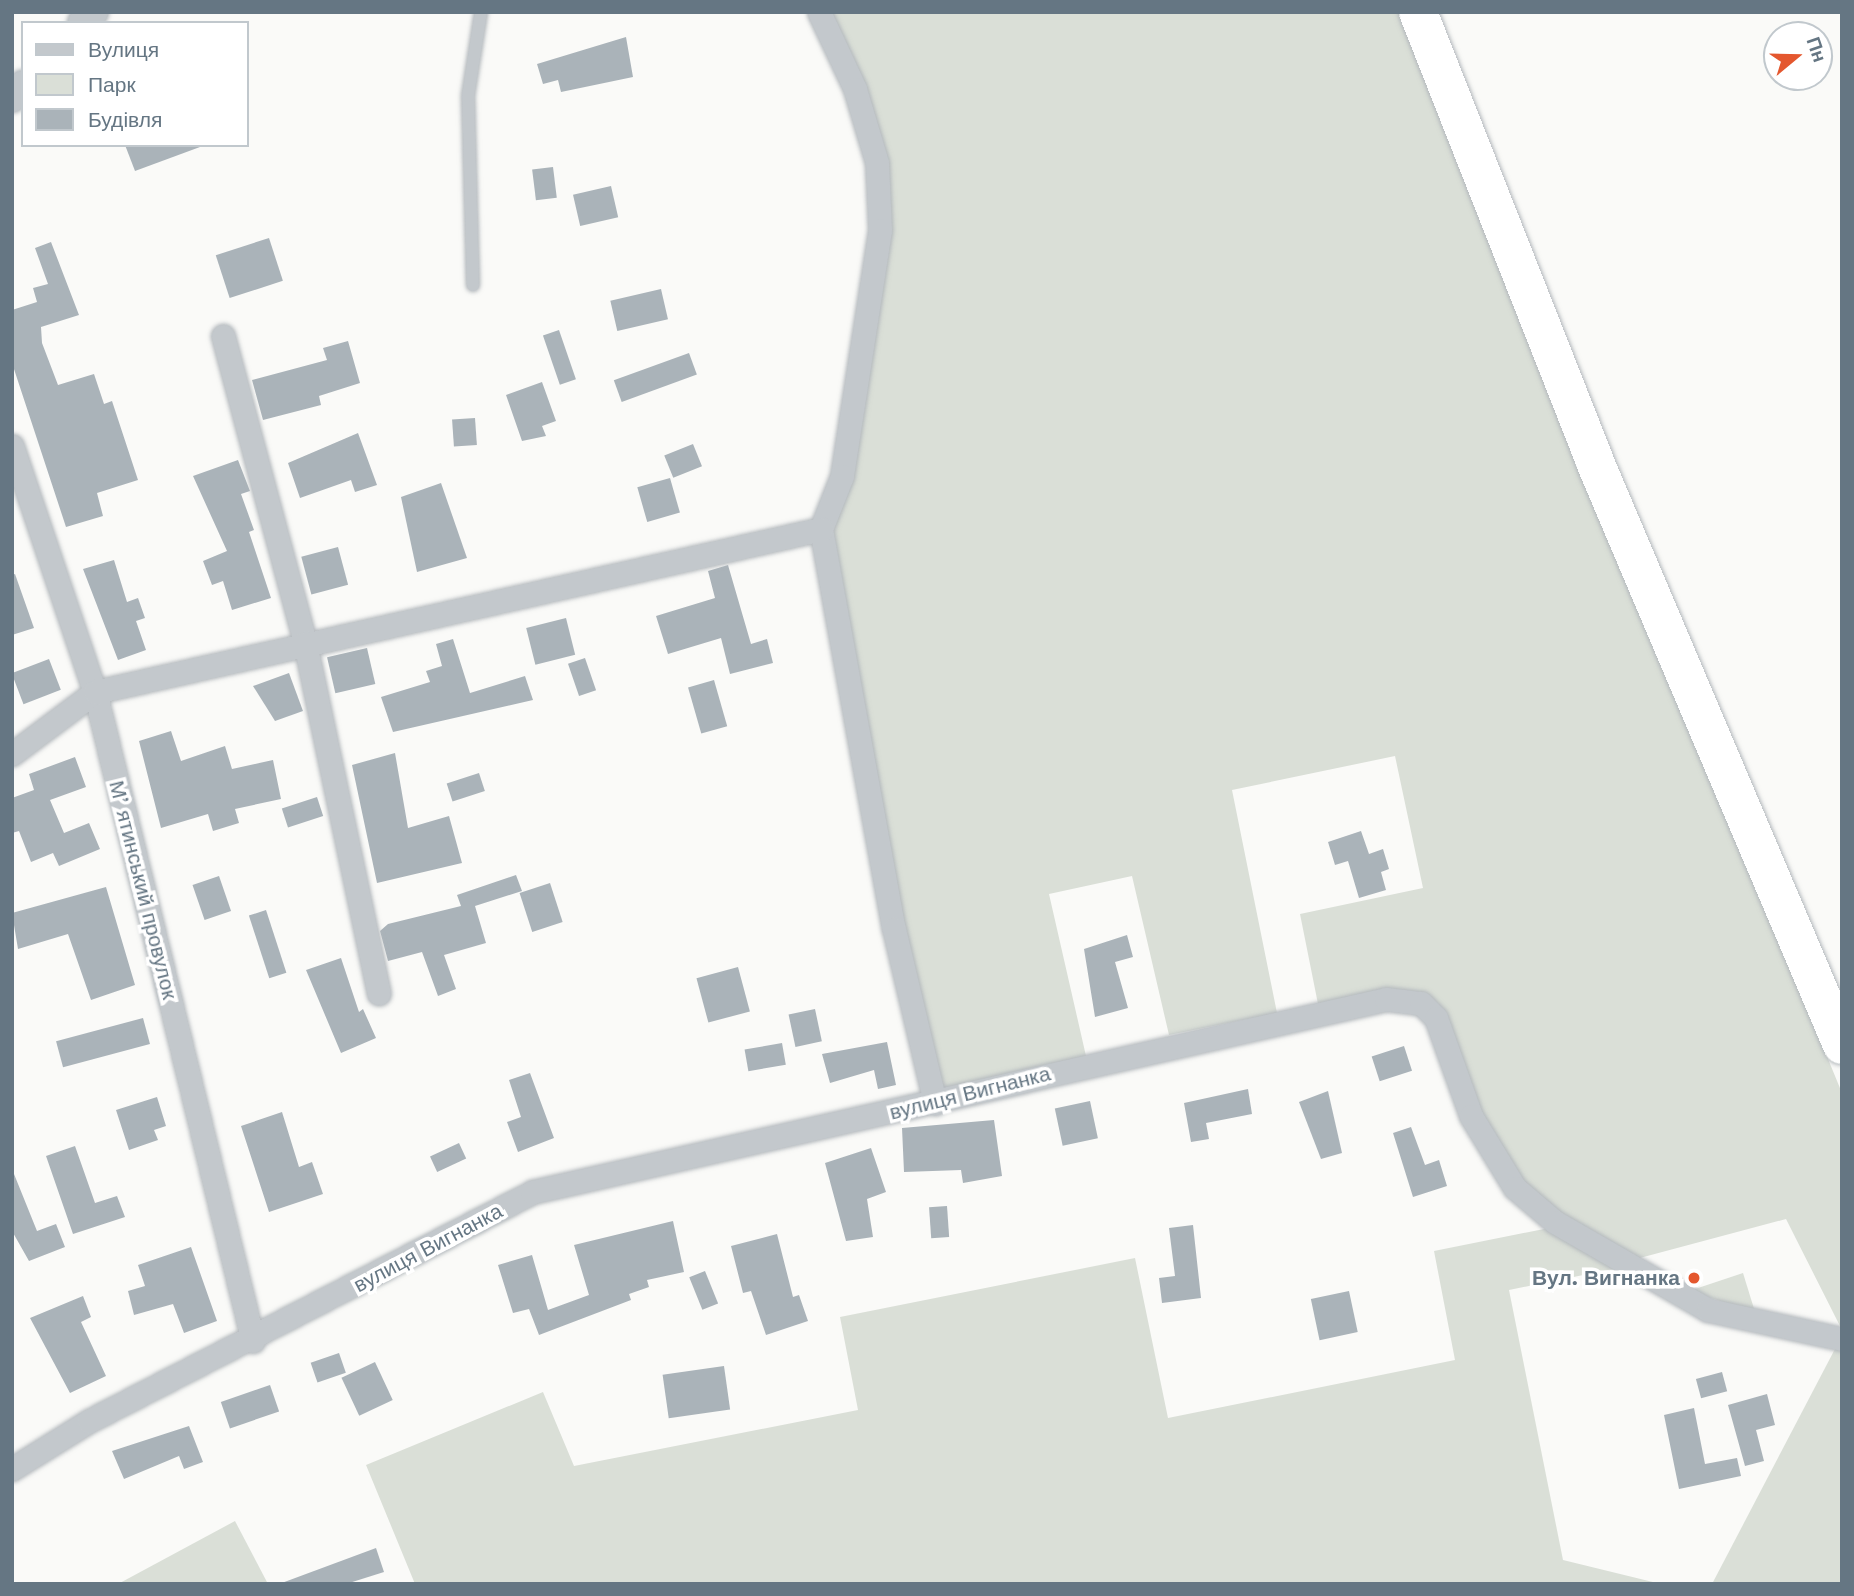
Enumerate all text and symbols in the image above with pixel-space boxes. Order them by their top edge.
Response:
legend [21,21,248,147]
north arrow [1763,21,1833,91]
text: Пн [1801,34,1831,65]
text: Вулиця [88,37,159,62]
text: Парк [88,72,136,97]
text: Будівля [88,107,162,132]
street label: Мʼятинський провулок [104,778,182,1002]
street label: вулиця Вигнанка [887,1061,1053,1125]
street label: вулиця Вигнанка [349,1198,507,1298]
place label: Вул. Вигнанка [1532,1265,1680,1291]
marker: Вул. Вигнанка [1686,1270,1702,1286]

